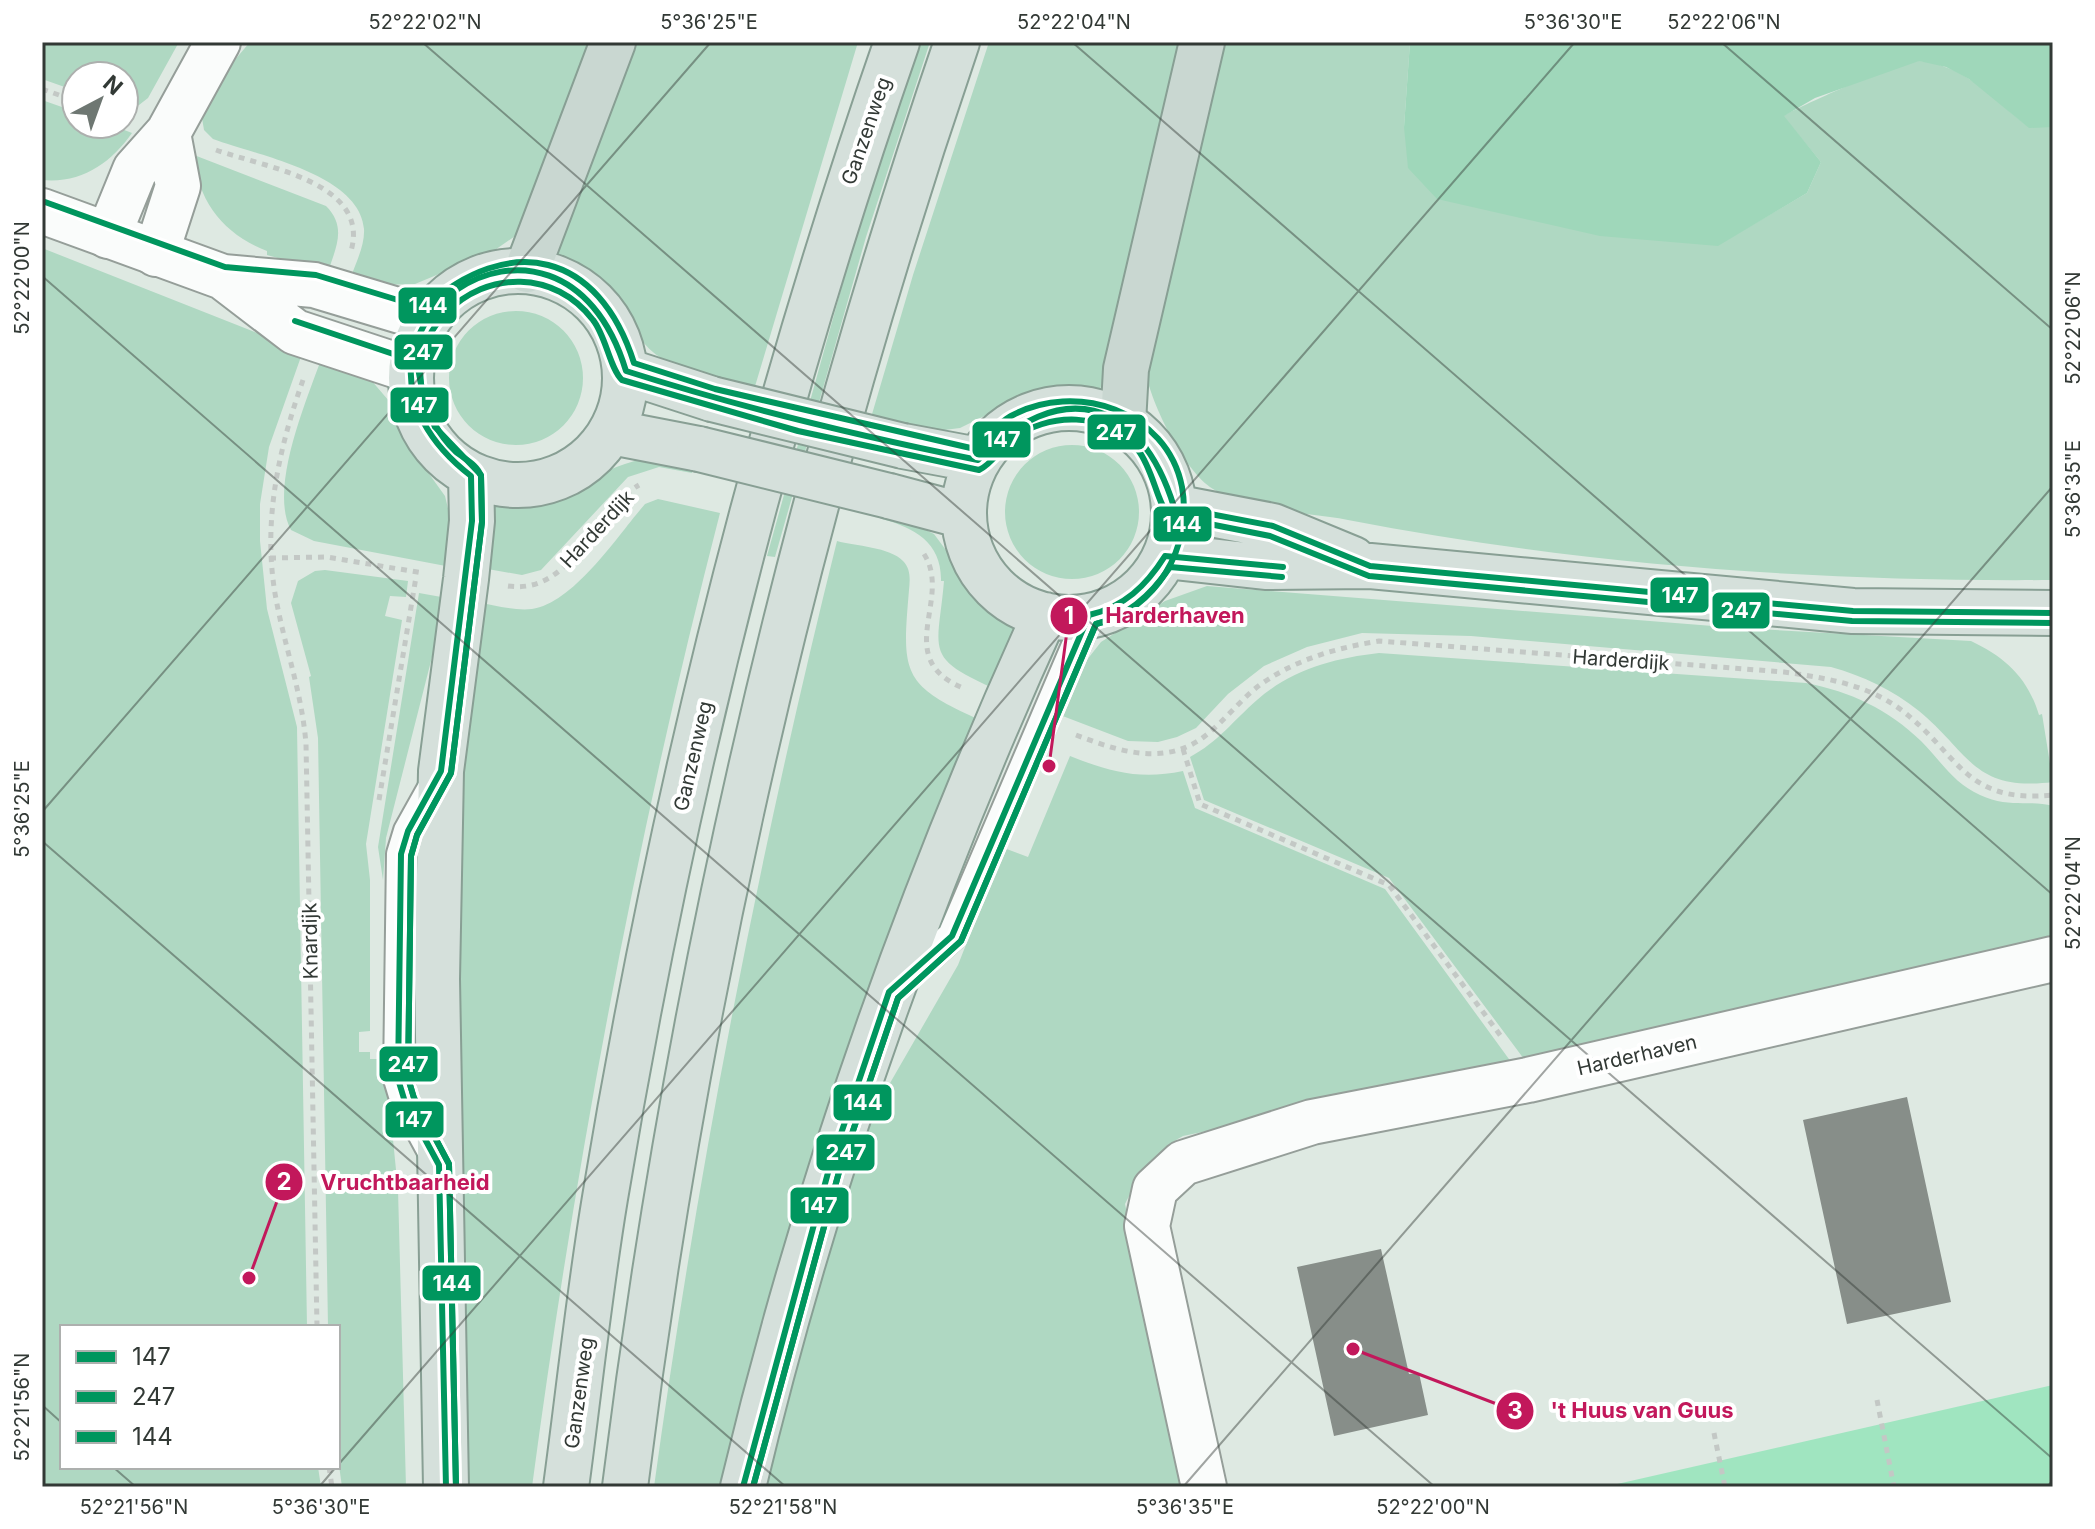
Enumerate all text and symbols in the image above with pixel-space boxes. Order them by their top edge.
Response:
text: 52°22'02"N [368,10,482,34]
text: 5°36'25"E [660,10,758,34]
text: 52°22'04"N [1017,10,1131,34]
text: 5°36'30"E [1524,10,1622,34]
text: 52°22'06"N [1667,10,1781,34]
north arrow [60,60,140,140]
text: N [98,70,128,100]
street label: Ganzenweg [836,74,896,188]
text: 52°22'00"N [10,221,34,335]
text: 52°22'06"N [2061,271,2085,385]
line badge: 144 [397,286,458,325]
text: 144 [408,292,448,318]
line badge: 247 [393,333,454,371]
text: 247 [402,339,444,365]
line badge: 147 [389,386,450,424]
text: 147 [400,392,438,418]
line badge: 247 [1086,413,1147,451]
text: 247 [1095,419,1137,445]
line badge: 147 [971,420,1032,459]
text: 147 [983,426,1021,452]
text: 5°36'35"E [2061,440,2085,538]
street label: Harderdijk [555,485,639,573]
line badge: 144 [1152,505,1213,543]
text: 144 [1162,511,1202,537]
line badge: 147 [1649,576,1710,614]
text: 147 [1661,582,1699,608]
line badge: 247 [1711,591,1771,630]
callout: Harderhaven [1049,593,1261,639]
text: 247 [1720,597,1762,623]
text: 1 [1064,601,1074,630]
text: Harderhaven [1105,602,1245,628]
street label: Harderdijk [1572,645,1670,675]
street label: Ganzenweg [669,699,717,813]
text: 5°36'25"E [10,760,34,858]
text: 52°22'04"N [2061,836,2085,950]
street label: Knardijk [297,902,323,980]
street label: Harderhaven [1575,1030,1699,1080]
line badge: 247 [378,1045,439,1083]
text: 247 [387,1051,429,1077]
line badge: 144 [832,1083,893,1122]
text: 144 [843,1089,883,1115]
line badge: 147 [384,1100,445,1139]
text: 147 [395,1106,433,1132]
line badge: 247 [815,1133,876,1172]
text: 247 [825,1139,867,1165]
callout: Vruchtbaarheid [264,1159,506,1205]
text: 2 [276,1167,292,1196]
text: Vruchtbaarheid [320,1169,490,1195]
line badge: 147 [789,1186,850,1225]
text: 147 [800,1192,838,1218]
line badge: 144 [421,1264,482,1302]
text: 144 [432,1270,472,1296]
legend [60,1325,340,1469]
street label: Ganzenweg [559,1336,599,1450]
text: 147 [132,1342,171,1371]
text: 52°21'56"N [10,1353,34,1461]
text: 247 [132,1382,175,1411]
callout: 't Huus van Guus [1495,1388,1750,1434]
text: 3 [1507,1396,1523,1425]
text: 't Huus van Guus [1551,1397,1733,1423]
text: 144 [132,1422,173,1451]
text: 52°21'56"N [80,1495,188,1519]
text: 5°36'30"E [272,1495,370,1519]
text: 52°21'58"N [729,1495,837,1519]
text: 5°36'35"E [1136,1495,1234,1519]
text: 52°22'00"N [1376,1495,1490,1519]

